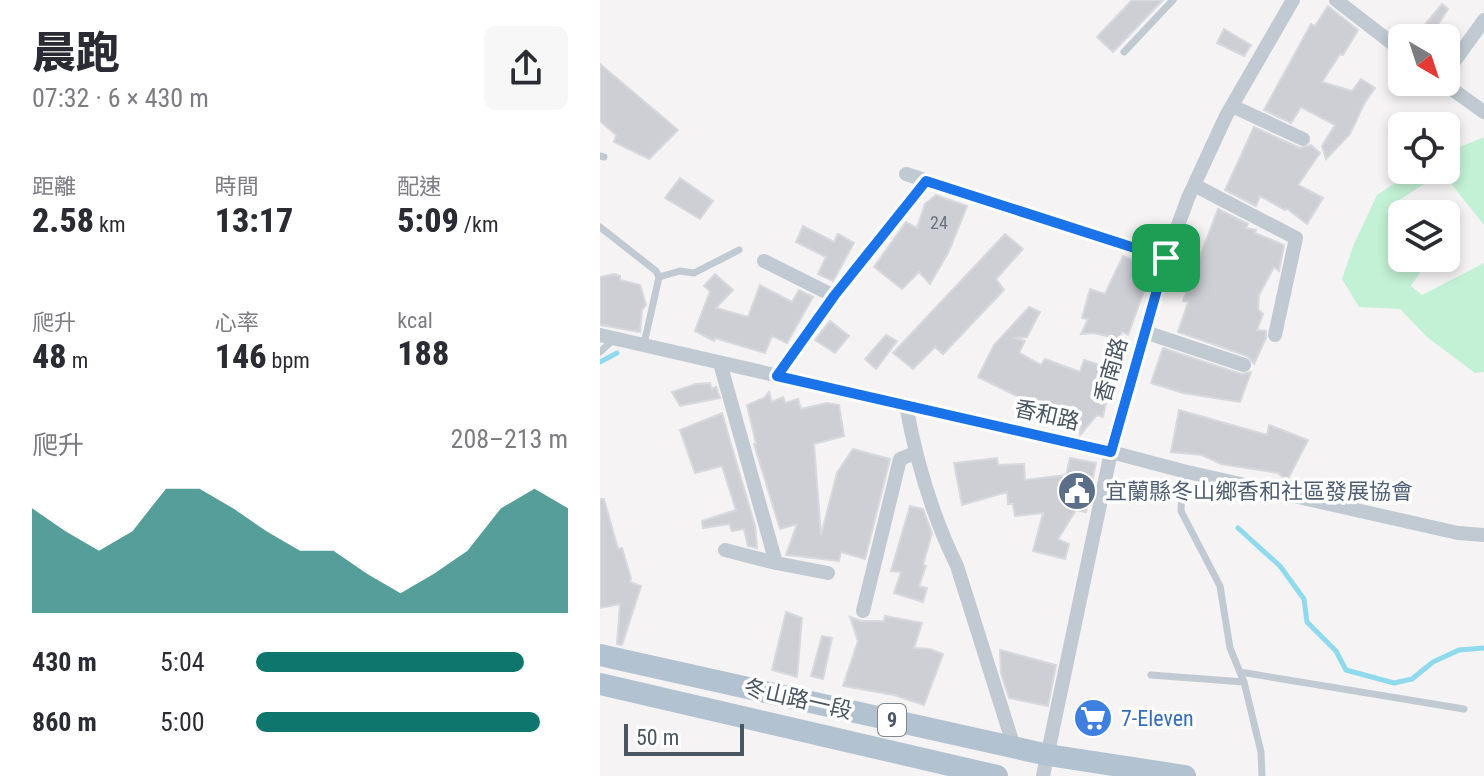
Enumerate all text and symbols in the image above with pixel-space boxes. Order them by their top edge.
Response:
north arrow [1388,24,1460,96]
map controls [1388,24,1460,272]
button: share [484,26,568,110]
text: 晨跑 [32,27,120,79]
text: 07:32 · 6 × 430 m [32,83,209,113]
button: locate [1388,112,1460,184]
text: 距離 [32,174,76,199]
text: 時間 [215,174,259,199]
text: 配速 [397,174,441,199]
text: 2.58 [32,200,94,240]
text: 13:17 [215,200,293,240]
text: 5:09 [397,200,459,240]
button: layers [1388,200,1460,272]
text: km [94,212,125,237]
text: /km [459,212,498,237]
house number: 24 [930,212,948,233]
pin [1132,224,1200,292]
icon: arrive [1144,236,1188,280]
text: kcal [397,308,433,333]
text: 爬升 [32,310,76,335]
text: 心率 [215,310,259,335]
text: 188 [397,333,449,373]
street label: 香南路 [1090,335,1132,405]
text: 48 [32,336,67,376]
text: 146 [215,336,267,376]
text: m [67,348,88,373]
text: bpm [267,348,310,373]
street label: 香和路 [1012,395,1082,435]
text: 208–213 m [451,424,568,454]
text: 爬升 [32,430,84,460]
public building icon: 宜蘭縣冬山鄉香和社區發展協會 [1056,470,1098,512]
place label: 宜蘭縣冬山鄉香和社區發展協會 [1105,479,1413,504]
text: 430 m [32,647,97,677]
text: 5:04 [160,647,205,677]
street label: 冬山路一段 [742,674,854,724]
supermarket icon: 7-Eleven [1072,697,1114,739]
road number: 9 [878,704,906,736]
place label: 7-Eleven [1121,706,1194,731]
text: 860 m [32,707,97,737]
text: 5:00 [160,707,205,737]
scale bar [624,720,744,756]
text: 50 m [636,725,679,750]

